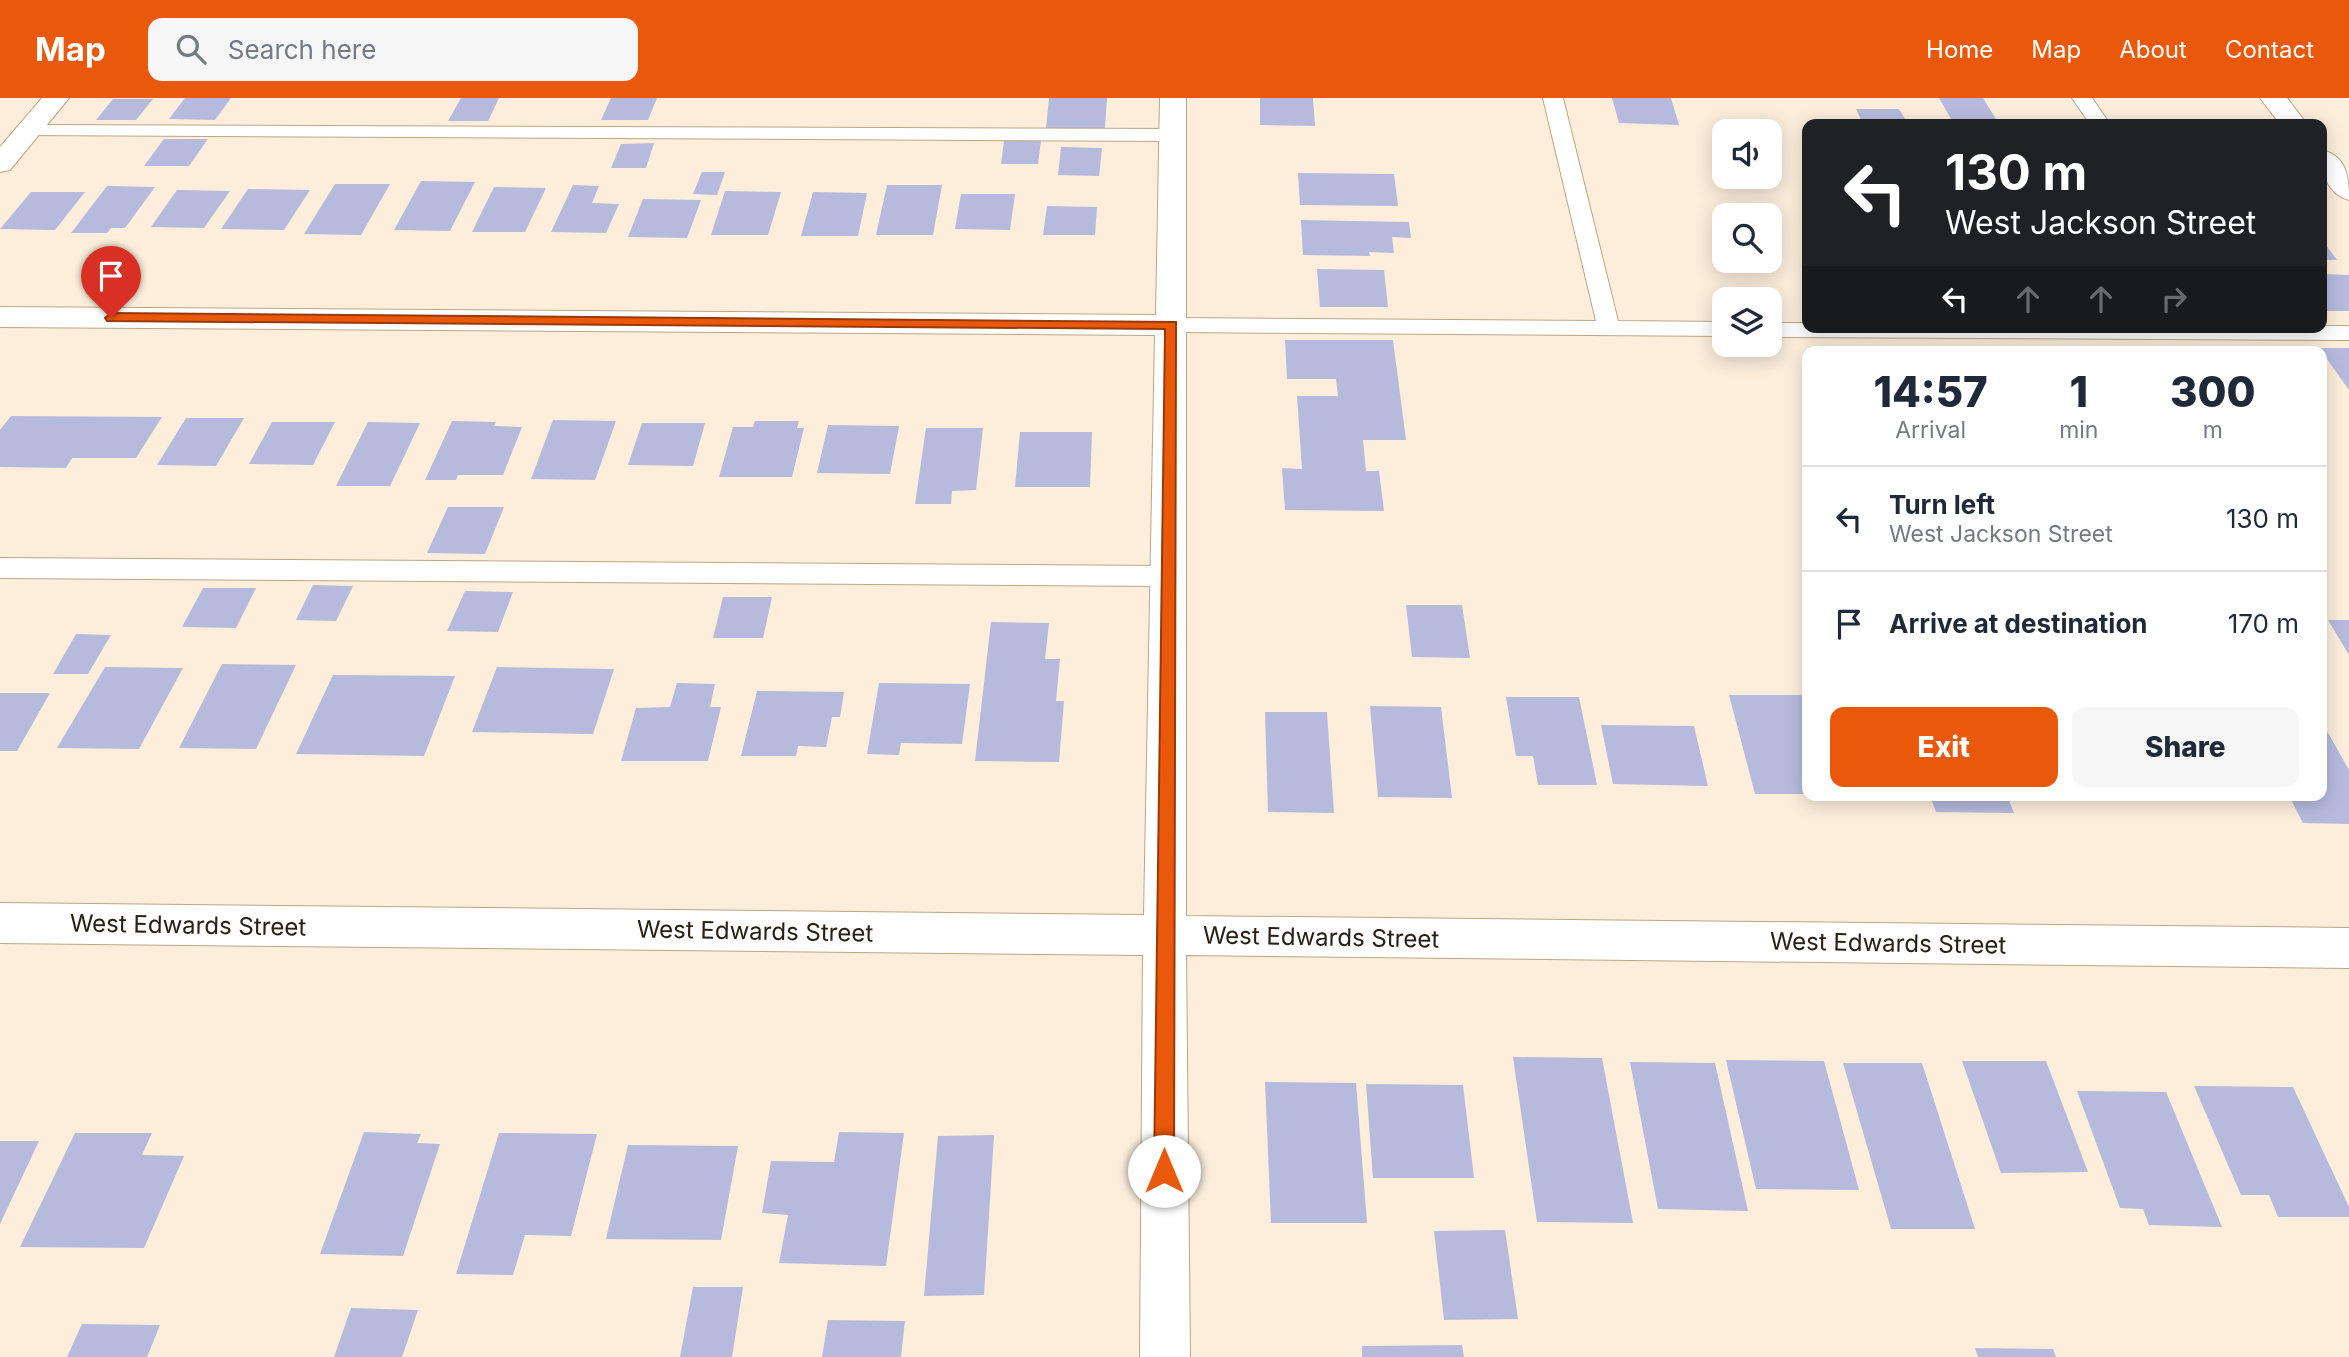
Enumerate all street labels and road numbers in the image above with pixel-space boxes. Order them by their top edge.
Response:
street label: West Edwards Street [70,908,307,942]
street label: West Edwards Street [637,914,874,948]
street label: West Edwards Street [1203,920,1440,954]
street label: West Edwards Street [1770,926,2007,960]

